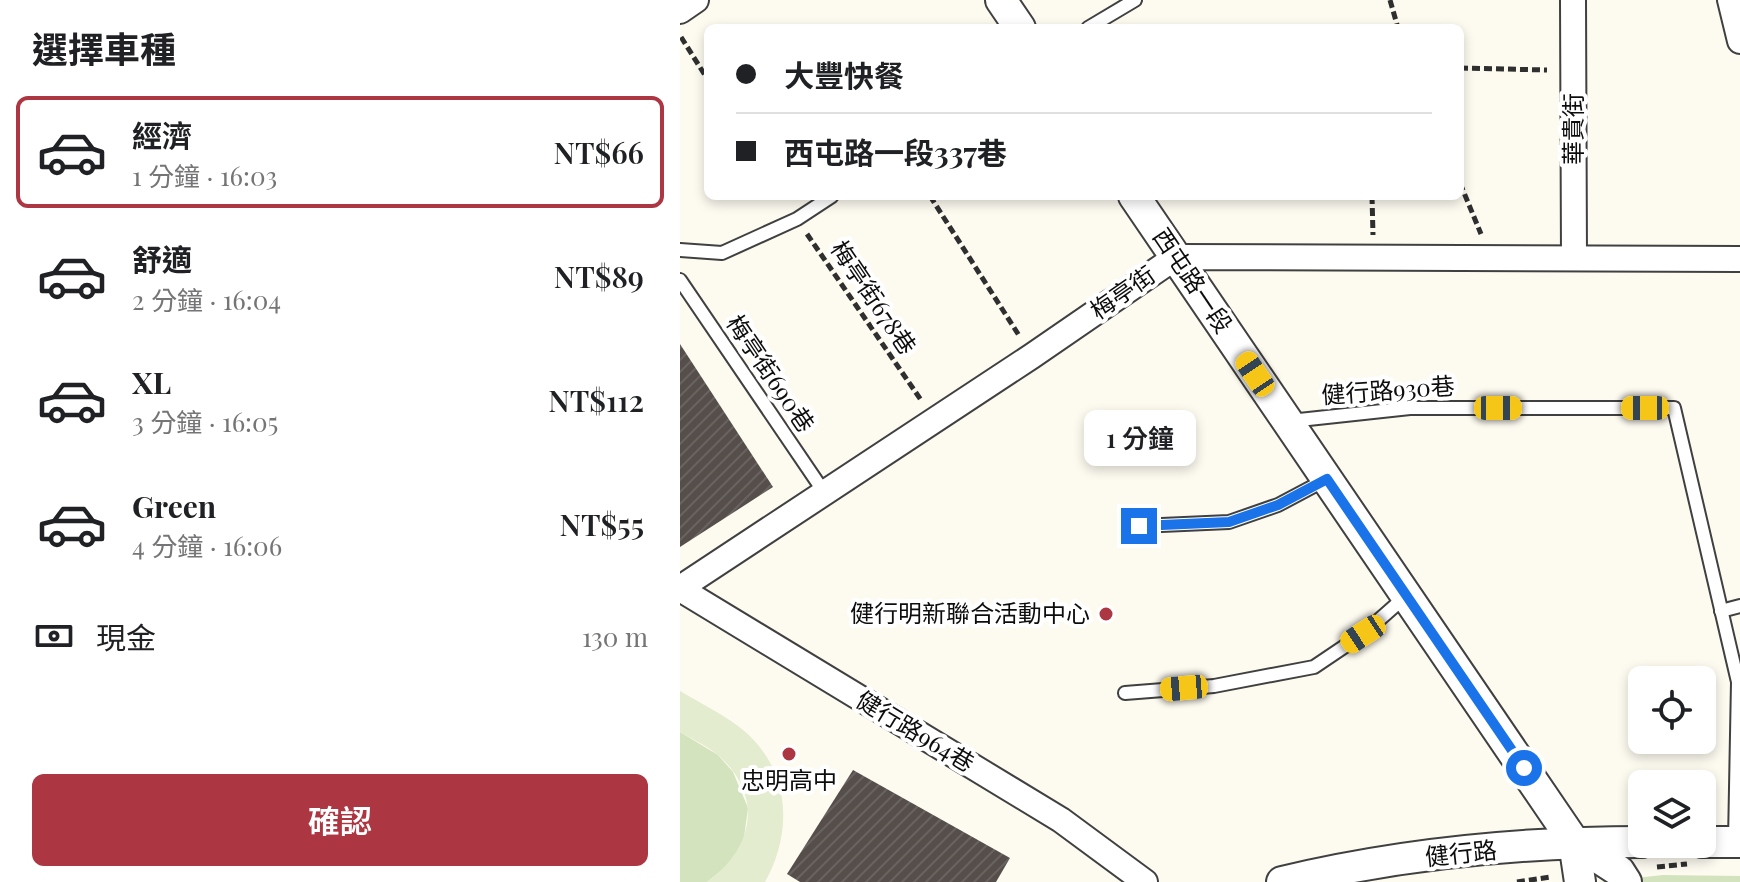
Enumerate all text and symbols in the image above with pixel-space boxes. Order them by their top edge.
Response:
text: 選擇車種 [32,24,176,72]
text: 大豐快餐 [784,55,904,95]
street label: 華貴街 [1556,93,1588,165]
text: 經濟 [132,115,192,155]
icon: car [36,116,108,188]
text: NT$66 [553,132,644,172]
text: 西屯路一段337巷 [784,132,1007,172]
text: 1 分鐘 · 16:03 [132,158,277,193]
street label: 西屯路一段 [1147,221,1240,339]
street label: 梅亭街678巷 [825,234,924,360]
text: 舒適 [132,239,192,279]
icon: car [36,240,108,312]
text: NT$89 [554,256,644,296]
street label: 梅亭街 [1083,258,1161,325]
text: 2 分鐘 · 16:04 [132,282,281,317]
street label: 梅亭街690巷 [721,308,823,438]
car [1232,347,1278,401]
text: XL [132,362,171,402]
icon: car [36,364,108,436]
street label: 健行路930巷 [1320,368,1456,410]
text: NT$112 [548,380,644,420]
car [1474,396,1522,420]
car [1621,396,1669,420]
text: 3 分鐘 · 16:05 [132,404,278,439]
callout: 1 分鐘 [1083,410,1195,466]
text: 1 分鐘 [1106,420,1174,455]
text: Green [132,486,216,526]
icon: car [36,488,108,560]
text: NT$55 [560,504,644,544]
route end [1121,508,1157,544]
text: 4 分鐘 · 16:06 [132,528,282,563]
place label: 健行明新聯合活動中心 [850,596,1090,628]
marker: 健行明新聯合活動中心 [1097,605,1115,623]
car [1336,611,1390,657]
icon: cash [32,614,76,658]
text: 現金 [96,617,156,657]
text: 130 m [582,619,648,654]
map controls [1628,666,1716,858]
button: locate [1628,666,1716,754]
car [1159,674,1209,702]
street label: 健行路964巷 [851,682,981,778]
marker: 忠明高中 [780,745,798,763]
route start [1506,750,1542,786]
place label: 忠明高中 [741,763,837,795]
button: layers [1628,770,1716,858]
button: 確認 [32,774,648,866]
street label: 健行路 [1423,832,1498,872]

